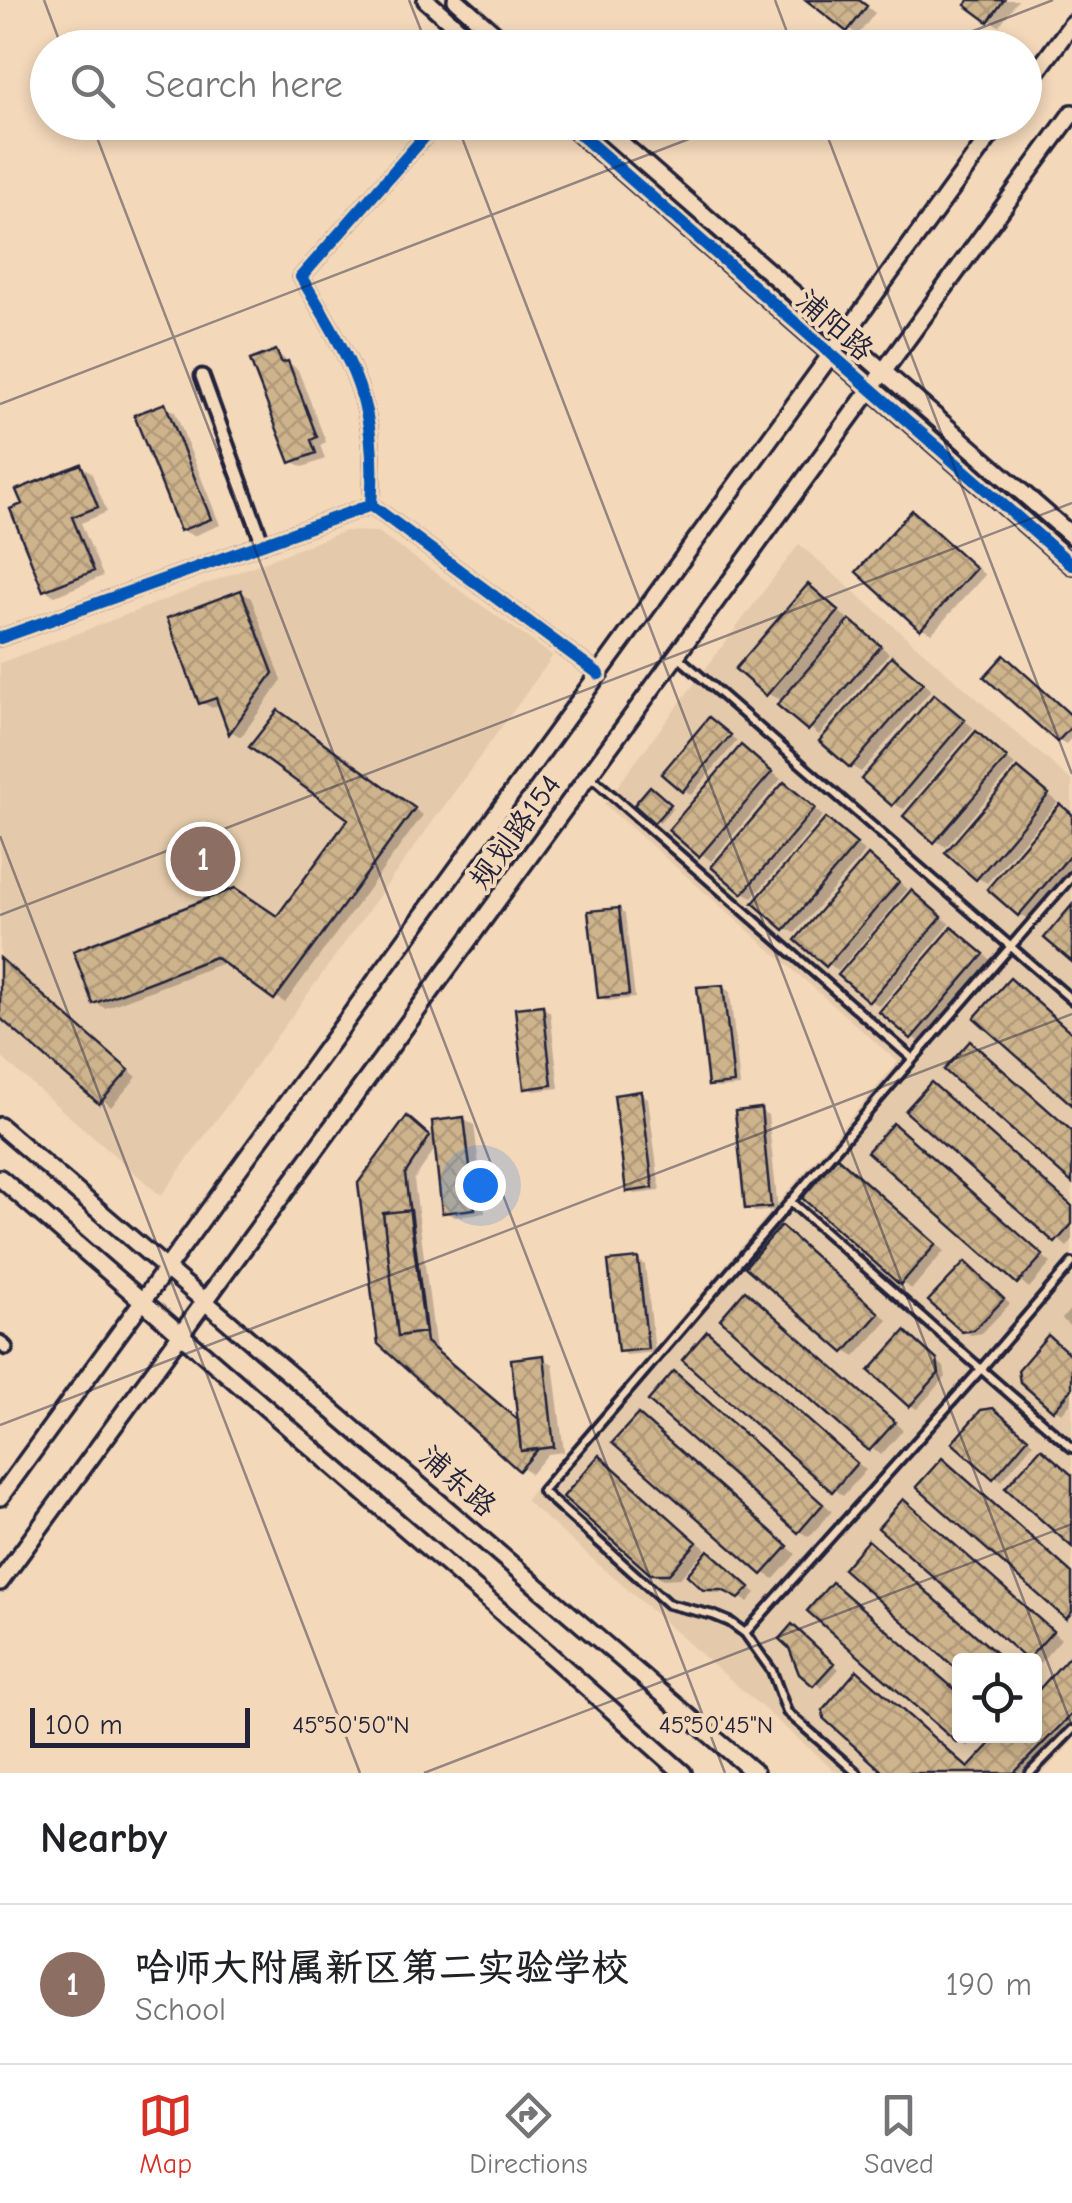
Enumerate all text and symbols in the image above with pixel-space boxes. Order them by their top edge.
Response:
search box [30,30,1042,140]
icon: search [65,58,120,113]
text: Search here [145,63,343,107]
street label: 浦阳路 [789,283,880,368]
street label: 规划路154 [462,768,569,896]
pin: 1 [170,822,236,896]
your location [455,1160,506,1211]
street label: 浦东路 [412,1439,503,1524]
map controls [952,1653,1042,1743]
button: locate [952,1653,1042,1743]
scale bar [30,1703,250,1748]
text: 100 m [45,1709,123,1741]
text: 45°50'50"N [292,1710,410,1739]
text: 45°50'45"N [659,1710,773,1739]
text: Nearby [40,1814,167,1863]
text: 哈师大附属新区第二实验学校 [135,1946,629,1990]
text: 1 [66,1966,79,2003]
text: 190 m [946,1966,1032,2003]
text: School [135,1991,226,2028]
tab: Map [138,2088,193,2180]
tab: Directions [469,2088,588,2180]
tab: Saved [864,2088,934,2180]

